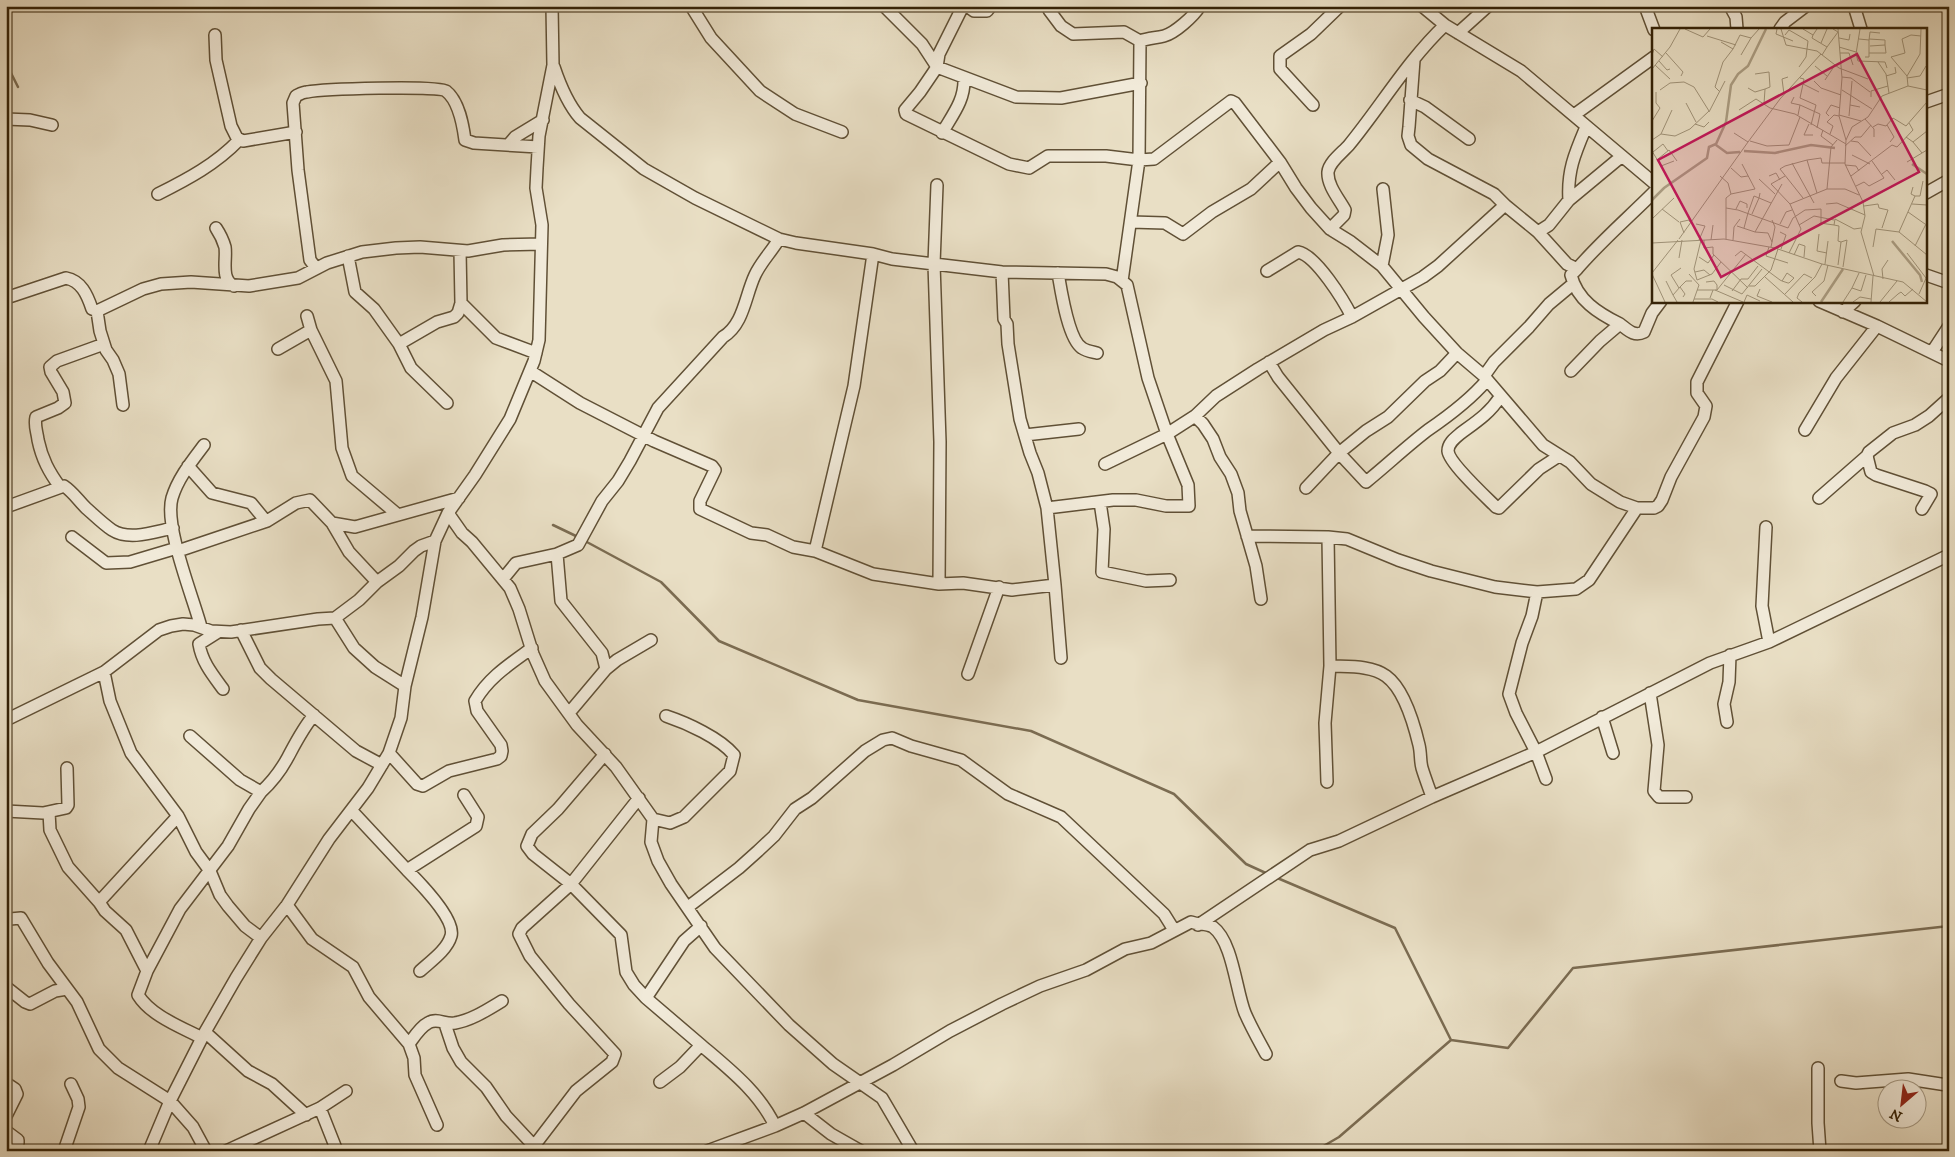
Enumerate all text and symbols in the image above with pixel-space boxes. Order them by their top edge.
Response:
inset map [1652,28,1928,302]
north arrow [1878,1080,1928,1130]
text: N [1887,1104,1906,1125]

